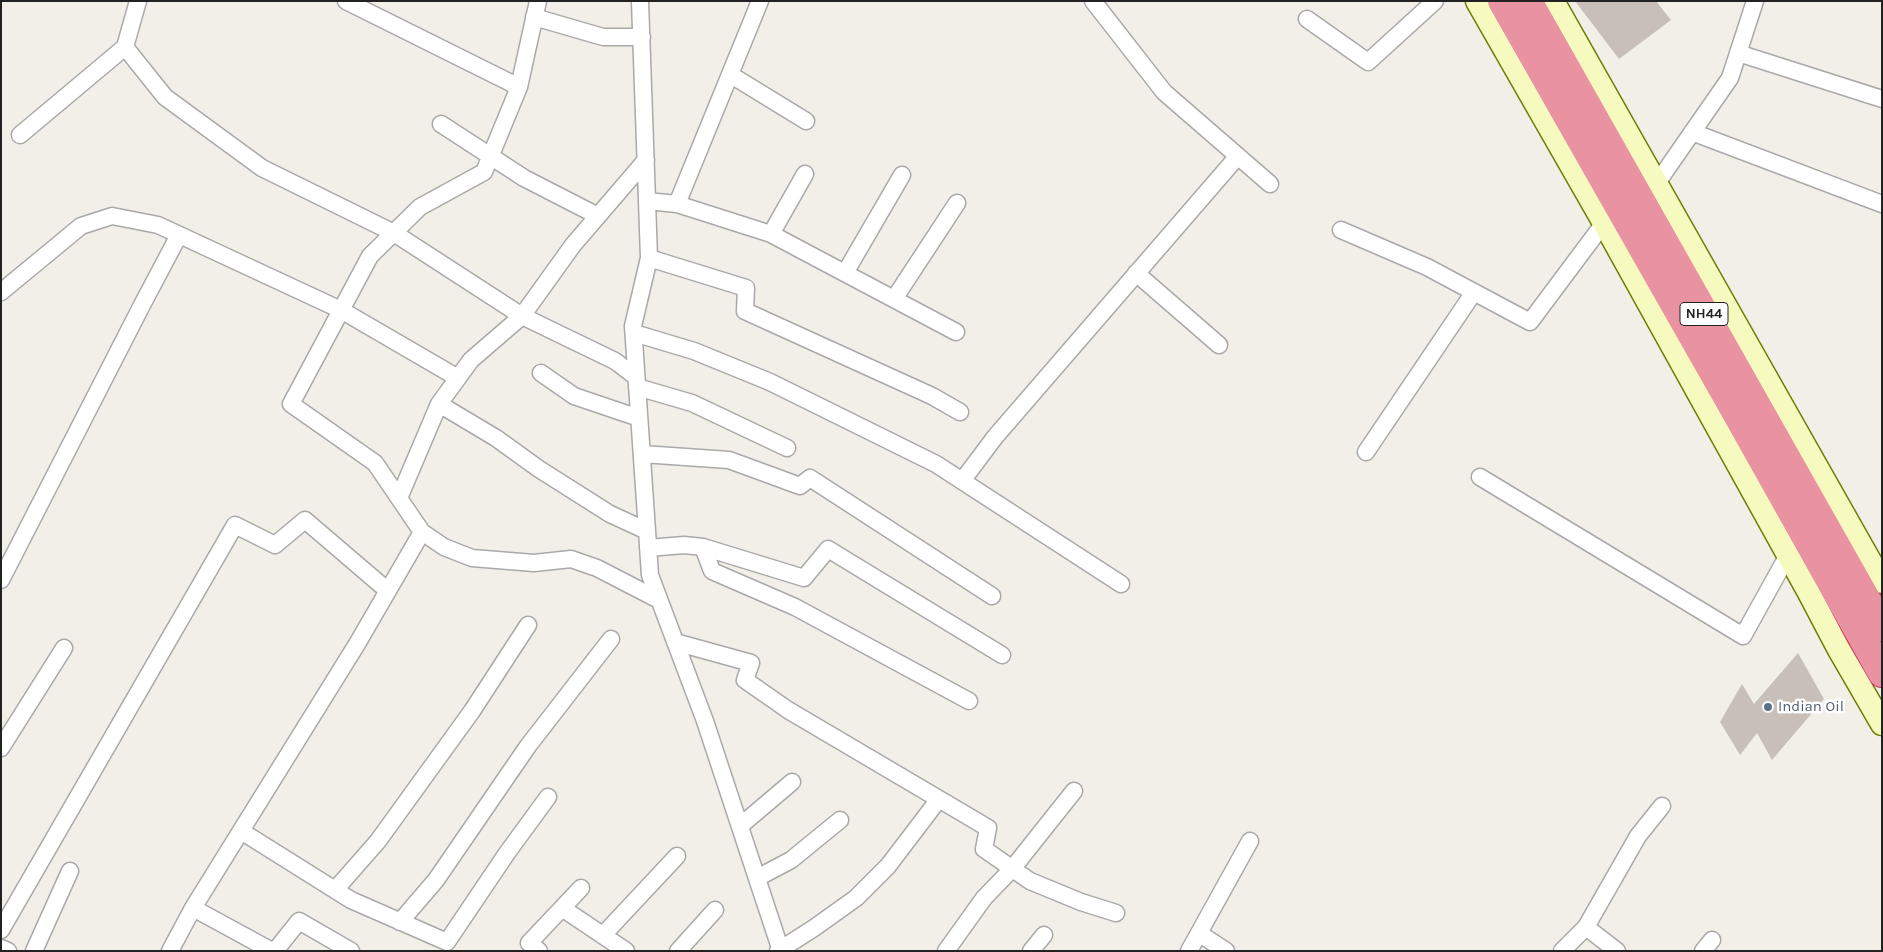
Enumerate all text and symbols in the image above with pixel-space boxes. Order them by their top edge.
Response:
road number: NH44 [1680,302,1728,326]
place label: Indian Oil [1778,698,1844,716]
marker: Indian Oil [1762,701,1774,713]

